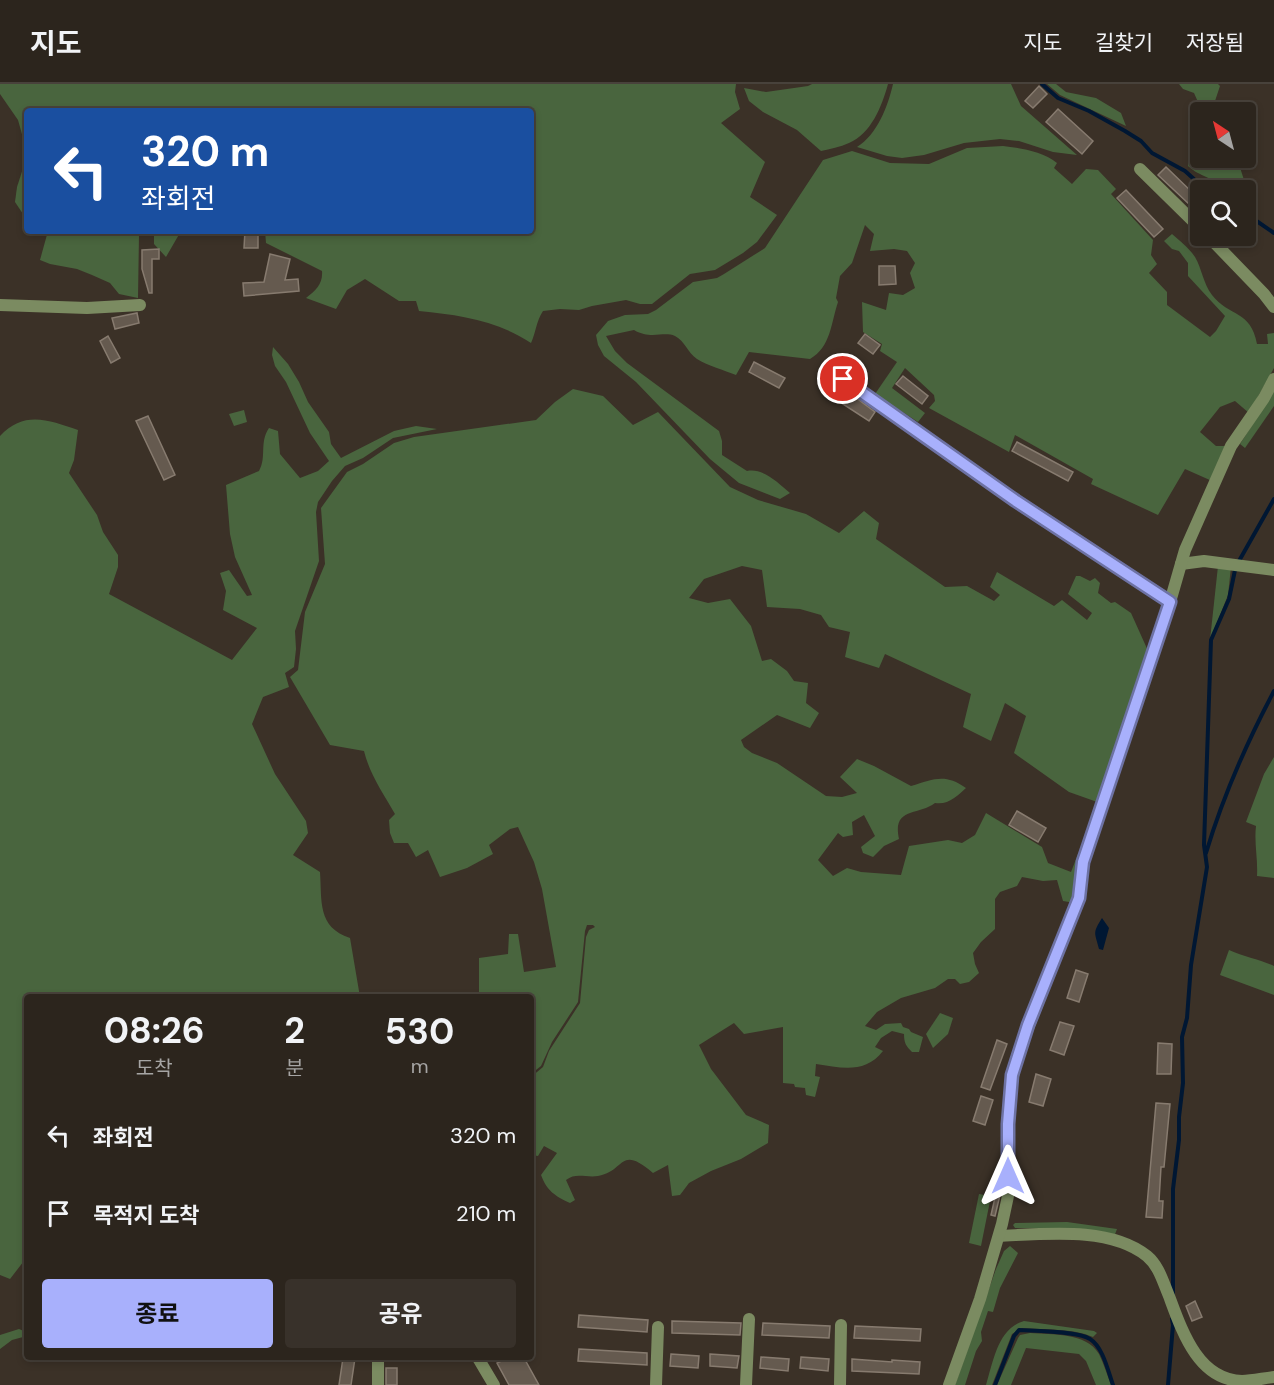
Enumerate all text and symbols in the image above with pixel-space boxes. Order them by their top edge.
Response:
text: 지도 [30,25,82,62]
text: 지도 [1023,29,1062,57]
text: 길찾기 [1095,29,1153,57]
text: 저장됨 [1186,29,1244,57]
north arrow [1190,102,1256,168]
map controls [1190,102,1256,246]
text: 320 m [141,124,269,179]
icon: left [42,132,120,210]
button: search [1190,180,1256,246]
text: 좌회전 [141,181,216,216]
pin [817,353,868,404]
icon: arrive [826,362,859,395]
text: 08:26 [104,1007,205,1054]
text: 2 [284,1007,305,1054]
text: 530 [385,1008,454,1055]
text: m [411,1053,428,1079]
text: 도착 [136,1055,173,1081]
text: 분 [286,1055,304,1081]
icon: left [42,1119,75,1152]
text: 320 m [450,1121,516,1150]
text: 좌회전 [93,1123,154,1152]
position arrow [976,1144,1040,1208]
icon: arrive [42,1197,75,1230]
text: 210 m [456,1199,516,1228]
text: 목적지 도착 [93,1201,199,1230]
button: 종료 [42,1279,273,1348]
button: 공유 [285,1279,516,1348]

